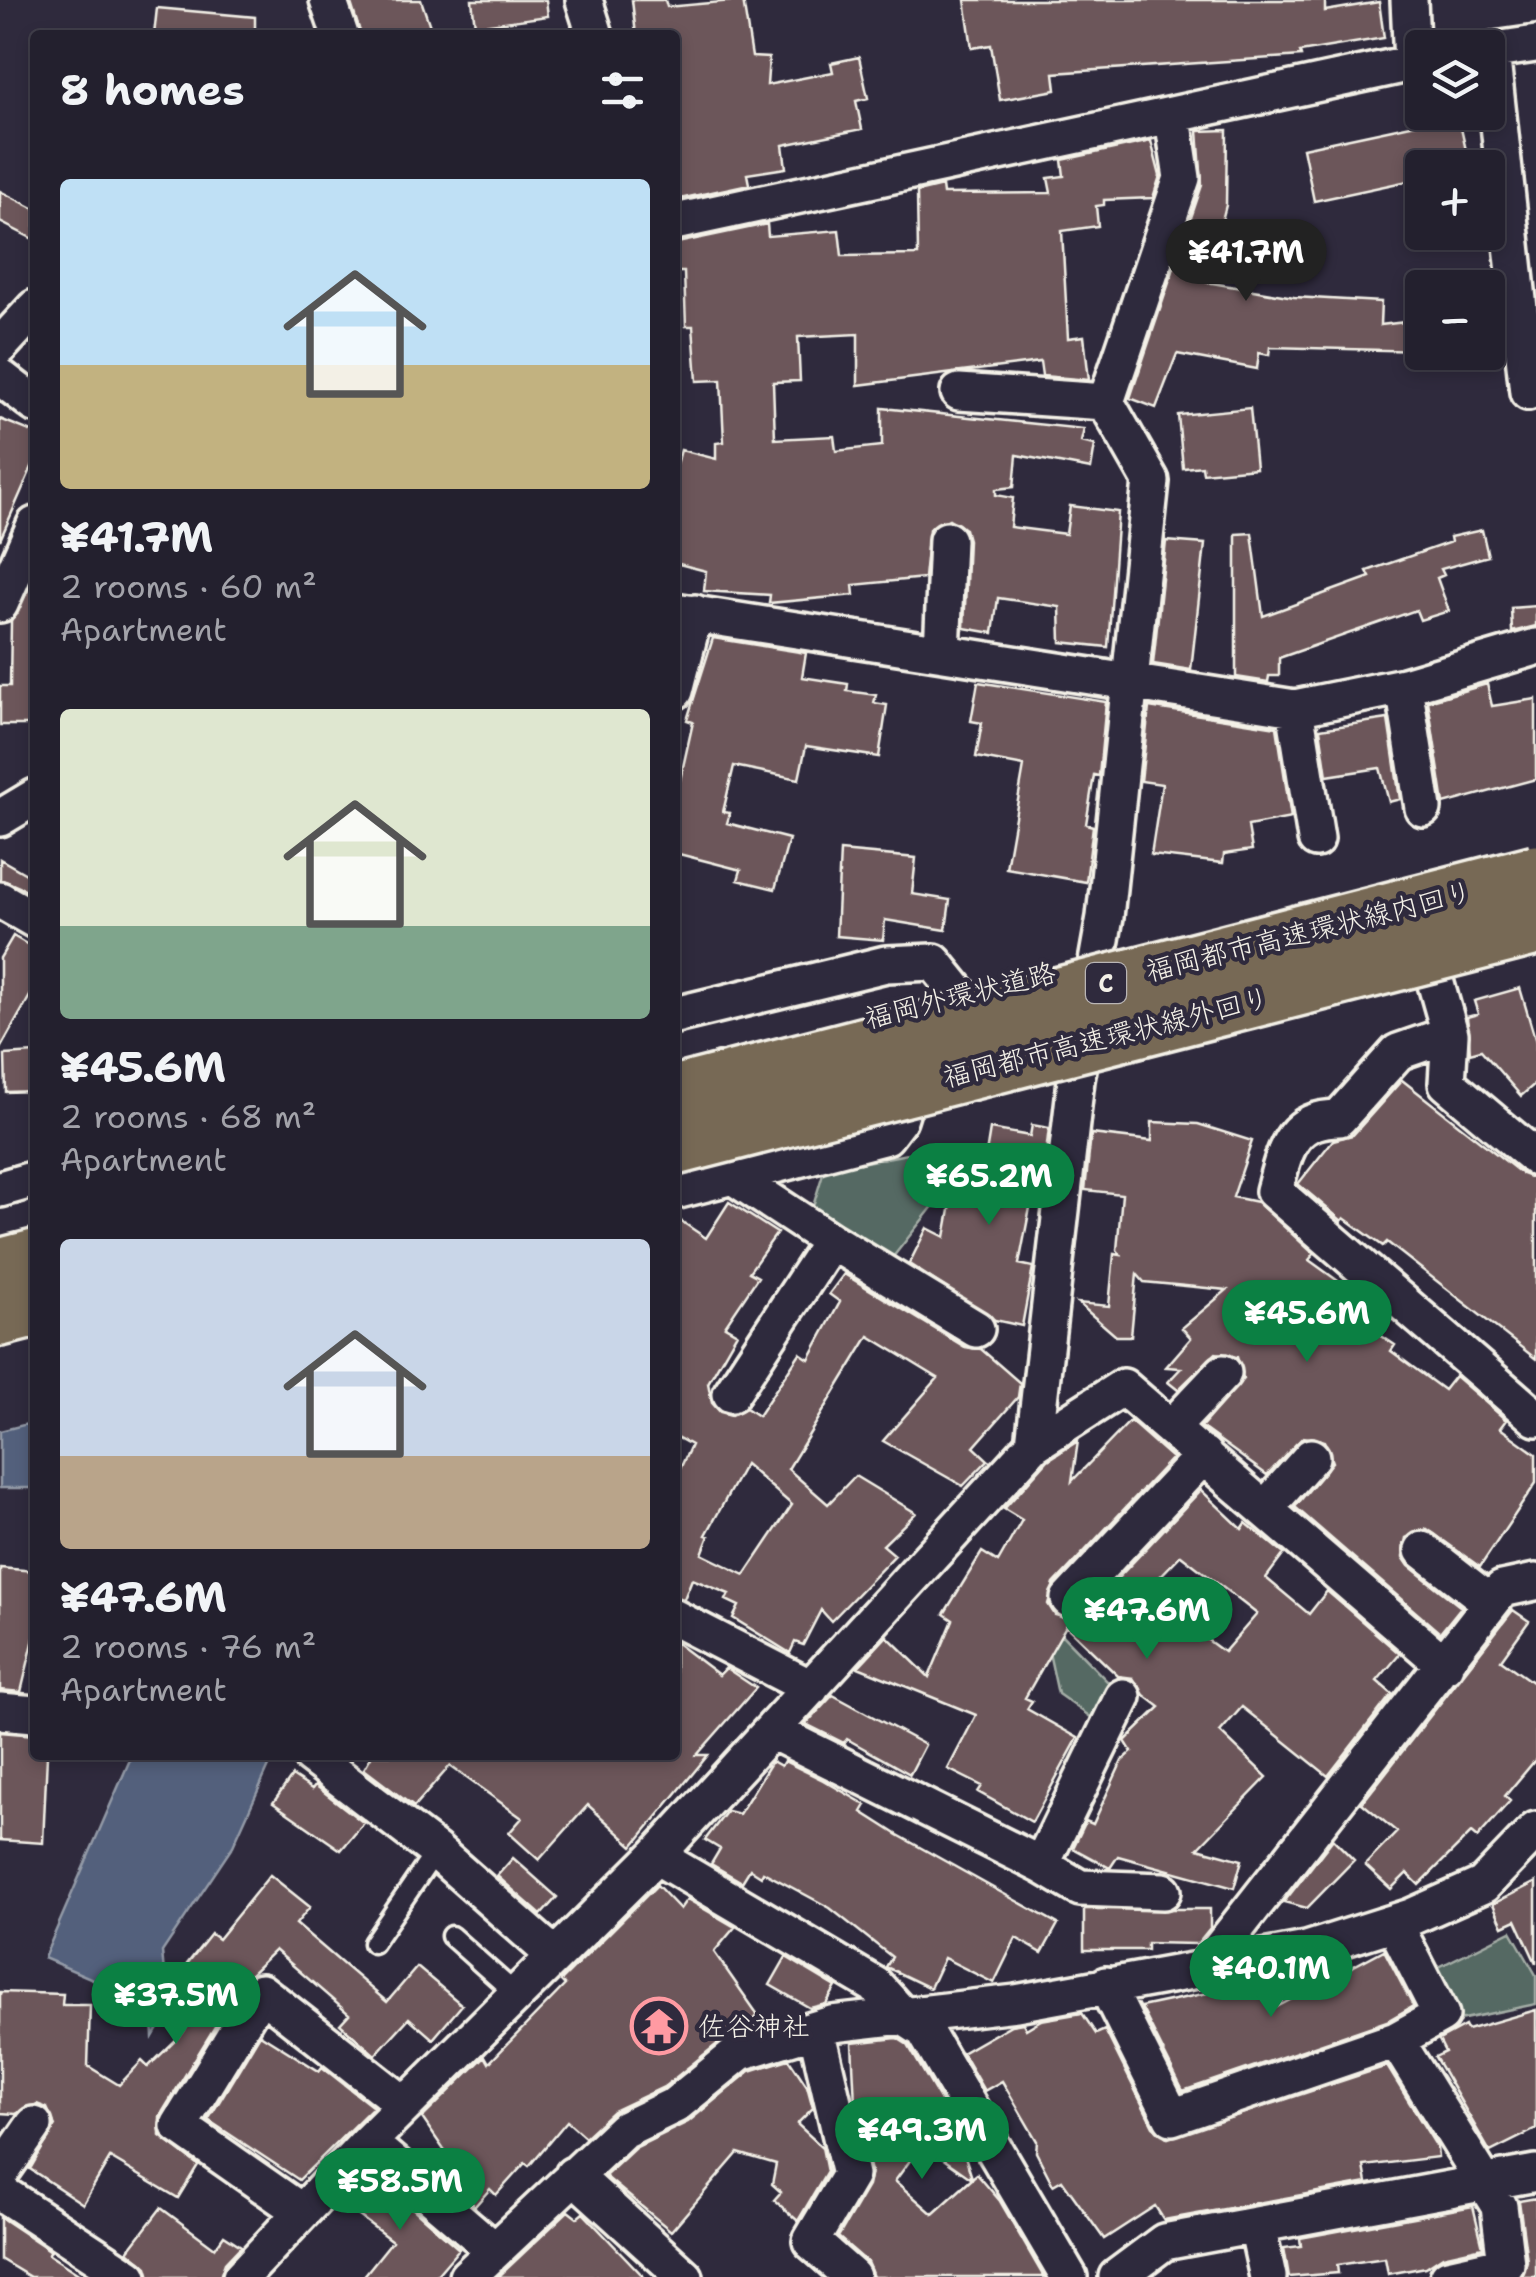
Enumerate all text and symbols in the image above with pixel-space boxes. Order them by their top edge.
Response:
map controls [1405,30,1505,370]
button: layers [1405,30,1505,130]
text: 8 homes [60,62,245,118]
icon: filters [595,63,650,118]
button: + [1405,150,1505,250]
pin: ¥41.7M [1165,219,1327,304]
text: ¥41.7M [1188,230,1304,273]
icon: home [265,244,445,424]
button: − [1405,270,1505,370]
text: ¥41.7M [60,509,213,565]
text: 2 rooms · 60 m² [60,565,317,608]
text: Apartment [60,608,227,651]
icon: home [265,774,445,954]
street label: 福岡都市高速環状線内回り [1141,872,1477,990]
street label: 福岡外環状道路 [860,953,1060,1037]
road number: C [1086,963,1126,1003]
street label: 福岡都市高速環状線外回り [938,978,1274,1096]
text: ¥45.6M [60,1039,226,1095]
text: 2 rooms · 68 m² [60,1095,316,1138]
text: Apartment [60,1138,227,1181]
pin: ¥65.2M [908,1143,1070,1228]
text: ¥65.2M [925,1154,1053,1197]
pin: ¥45.6M [1226,1280,1388,1365]
text: ¥45.6M [1244,1291,1370,1334]
icon: home [265,1304,445,1484]
text: ¥47.6M [60,1569,227,1625]
pin: ¥47.6M [1066,1577,1228,1662]
text: ¥47.6M [1084,1588,1210,1631]
text: 2 rooms · 76 m² [60,1625,316,1668]
text: Apartment [60,1668,227,1711]
pin: ¥40.1M [1190,1935,1352,2020]
text: ¥40.1M [1212,1946,1330,1989]
pin: ¥37.5M [95,1962,257,2047]
text: ¥37.5M [113,1973,239,2016]
temple icon: 佐谷神社 [629,1996,689,2056]
place label: 佐谷神社 [698,2007,810,2045]
pin: ¥49.3M [841,2097,1003,2182]
text: ¥49.3M [857,2108,987,2151]
pin: ¥58.5M [319,2148,481,2233]
text: ¥58.5M [337,2159,463,2202]

